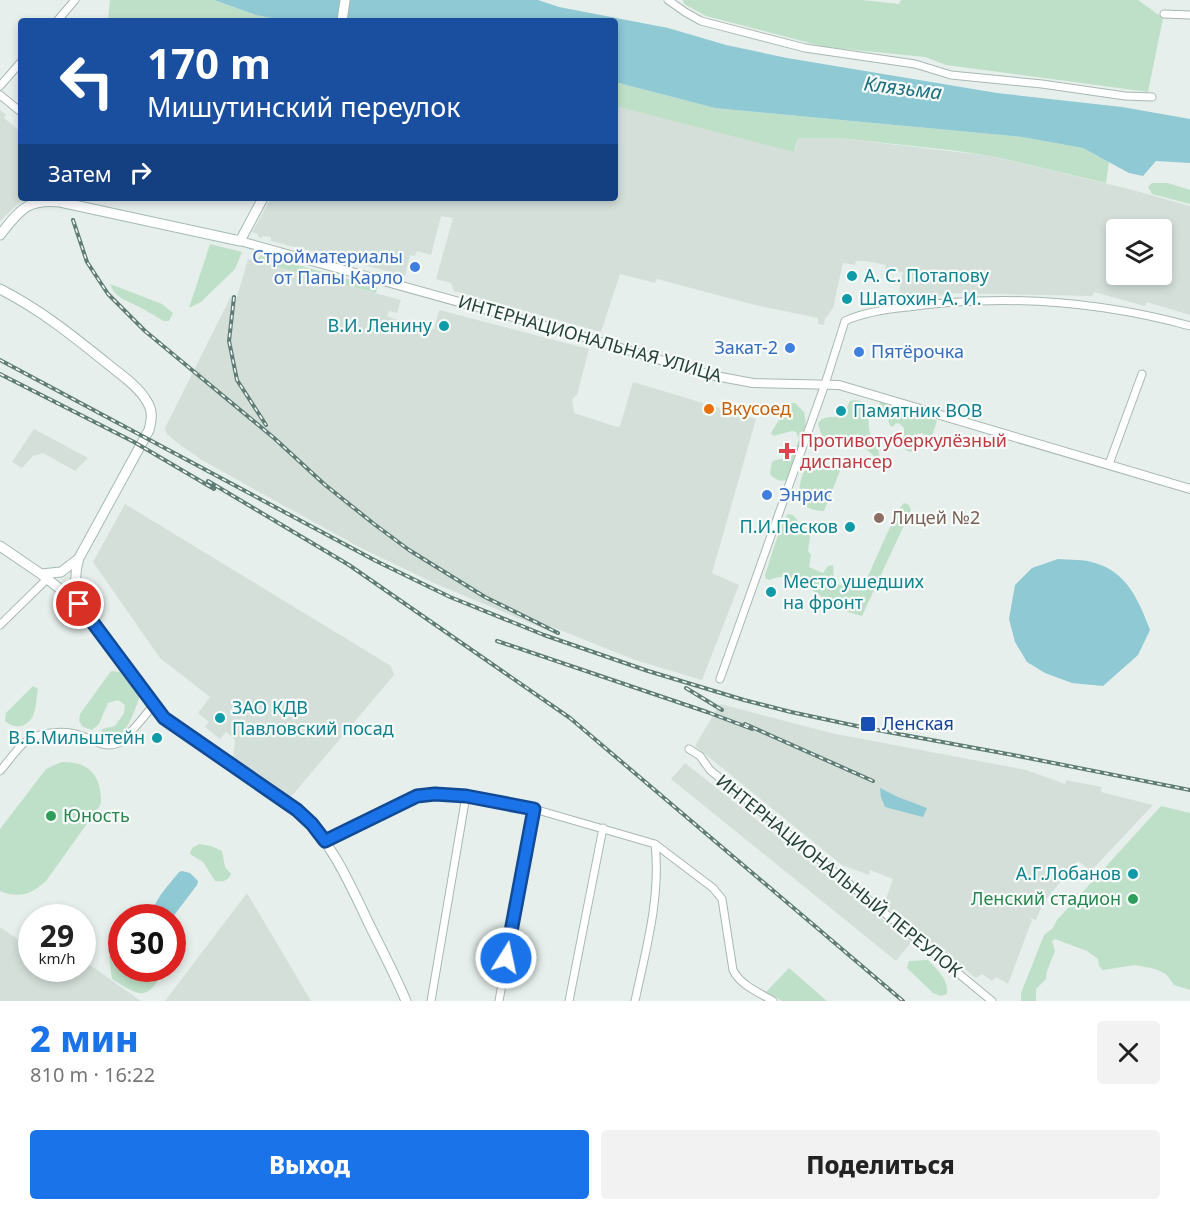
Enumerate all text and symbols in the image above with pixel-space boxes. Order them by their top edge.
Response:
text: 170 m [147,34,271,91]
icon: left [48,42,126,120]
water label: Клязьма [863,69,944,106]
text: Мишутинский переулок [147,88,461,125]
icon: right [124,156,157,189]
text: Затем [48,158,112,188]
map controls [1106,219,1172,285]
button: layers [1106,219,1172,285]
place label: Стройматериалы от Папы Карло [252,244,403,289]
marker: Стройматериалы от Папы Карло [408,260,422,274]
place label: А. С. Потапову [864,263,990,287]
marker: А. С. Потапову [845,269,859,283]
place label: Шатохин А. И. [859,286,982,310]
street label: ИНТЕРНАЦИОНАЛЬНАЯ УЛИЦА [456,289,725,387]
marker: Шатохин А. И. [840,292,854,306]
place label: В.И. Ленину [327,313,433,337]
marker: В.И. Ленину [437,319,451,333]
place label: Закат-2 [714,335,778,359]
place label: Пятёрочка [871,339,964,363]
marker: Закат-2 [783,341,797,355]
marker: Пятёрочка [852,345,866,359]
place label: Вкусоед [721,396,791,420]
place label: Памятник ВОВ [853,398,982,422]
marker: Вкусоед [702,402,716,416]
marker: Памятник ВОВ [834,404,848,418]
place label: Противотуберкулёзный диспансер [800,428,1007,473]
marker: Противотуберкулёзный диспансер [778,442,796,460]
place label: Энрис [779,482,833,506]
marker: Энрис [760,488,774,502]
place label: Лицей №2 [891,505,980,529]
marker: Лицей №2 [872,511,886,525]
place label: П.И.Песков [740,514,838,538]
marker: П.И.Песков [843,520,857,534]
place label: Место ушедших на фронт [783,569,925,614]
pin [53,578,104,629]
marker: Место ушедших на фронт [764,585,778,599]
icon: arrive [62,587,95,620]
place label: ЗАО КДВ Павловский посад [232,695,394,740]
marker: ЗАО КДВ Павловский посад [213,711,227,725]
place label: Ленская [882,711,954,735]
marker: Ленская [859,715,877,733]
place label: В.Б.Мильштейн [8,725,145,749]
marker: В.Б.Мильштейн [150,731,164,745]
street label: ИНТЕРНАЦИОНАЛЬНЫЙ ПЕРЕУЛОК [712,768,968,982]
place label: Юность [63,803,130,827]
marker: Юность [44,809,58,823]
place label: А.Г.Лобанов [1016,861,1121,885]
marker: А.Г.Лобанов [1126,867,1140,881]
place label: Ленский стадион [971,886,1121,910]
marker: Ленский стадион [1126,892,1140,906]
speed limit sign: 30 [108,904,186,982]
text: 29 [40,915,74,956]
position arrow [474,926,538,990]
text: km/h [39,948,75,968]
text: 2 мин [30,1014,139,1063]
button: close [1097,1021,1160,1084]
text: 810 m · 16:22 [30,1061,155,1088]
button: Выход [30,1130,589,1199]
button: Поделиться [601,1130,1160,1199]

